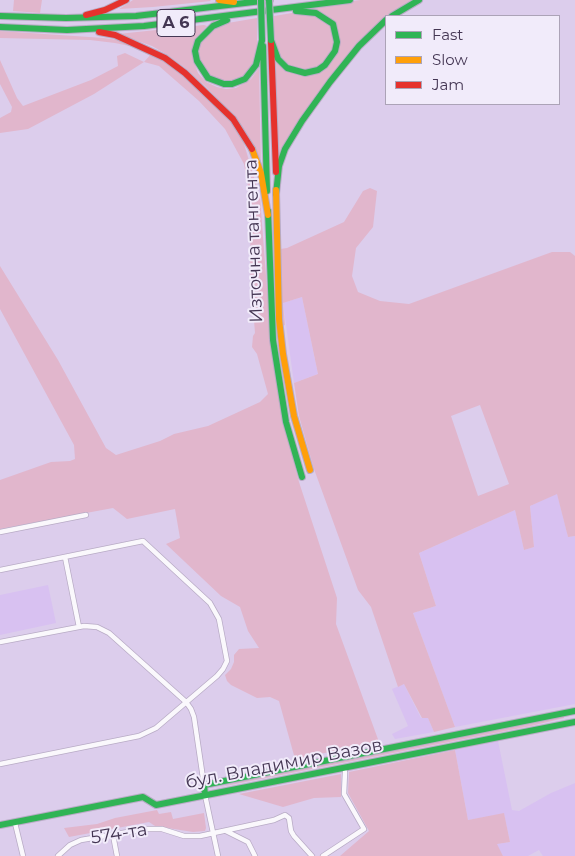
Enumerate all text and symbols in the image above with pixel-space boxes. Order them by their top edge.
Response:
road number: A 6 [157,9,195,36]
legend [385,15,560,105]
text: Fast [432,25,463,44]
text: Slow [432,50,468,69]
text: Jam [432,75,464,94]
street label: Източна тангента [240,159,268,323]
street label: бул. Владимир Вазов [184,734,384,794]
street label: 574-та [89,819,149,849]

